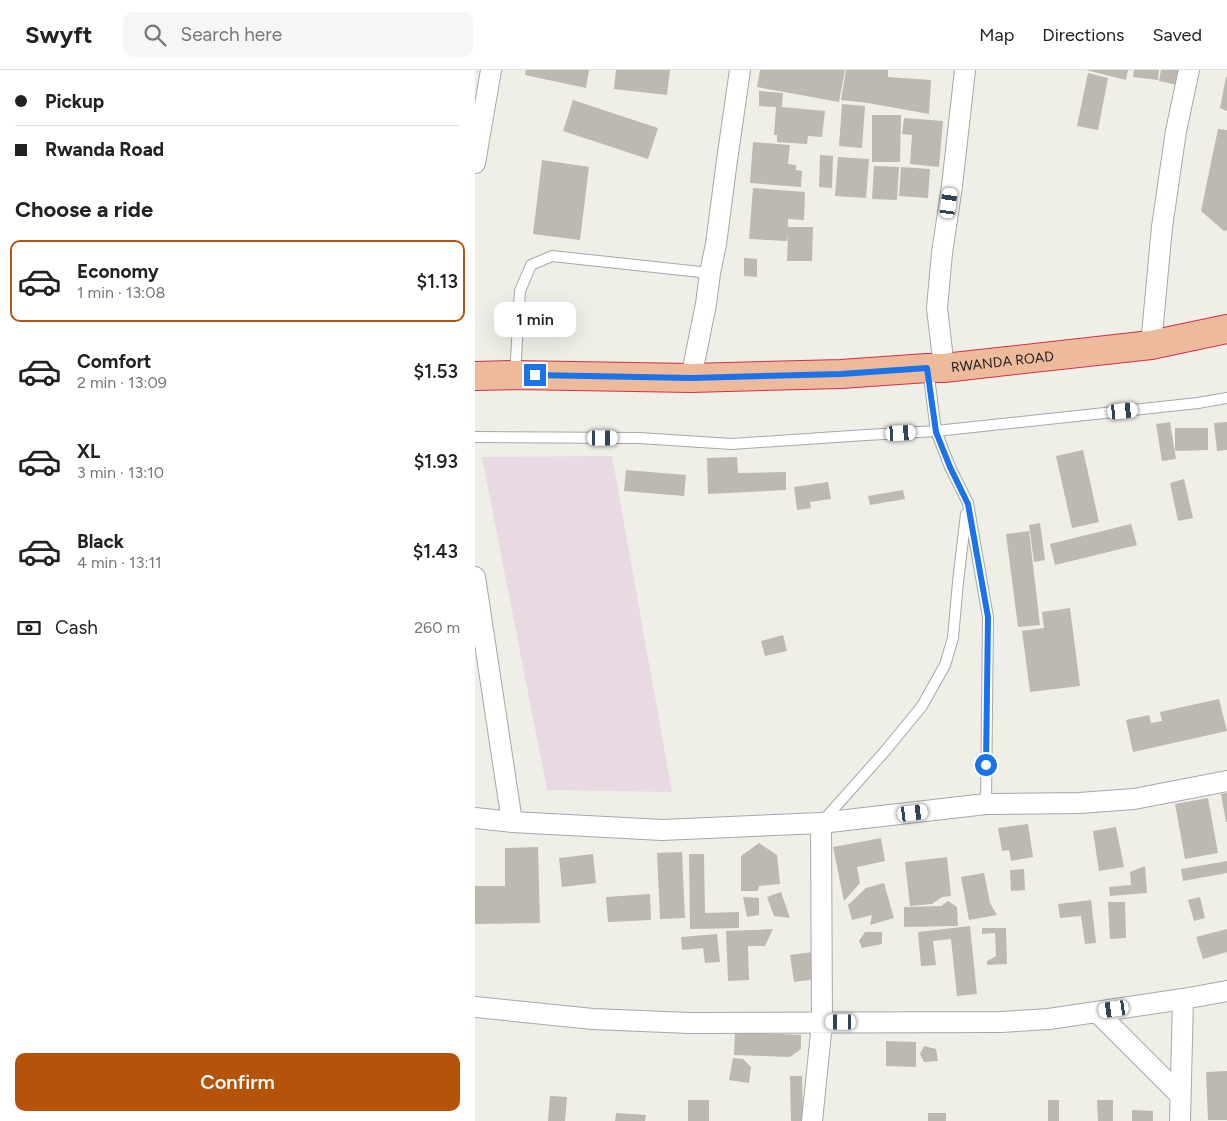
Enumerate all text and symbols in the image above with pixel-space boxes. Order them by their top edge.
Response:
search box [123,12,473,57]
text: Swyft [25,20,93,49]
icon: search [141,21,169,49]
text: Search here [181,23,282,46]
text: Map [979,24,1014,46]
text: Directions [1042,24,1124,46]
text: Saved [1152,24,1202,46]
text: Pickup [45,90,104,113]
text: Rwanda Road [45,138,164,161]
car [939,187,958,219]
text: Choose a ride [15,196,153,223]
icon: car [17,259,62,304]
text: Economy [77,260,159,283]
text: $1.13 [417,270,458,293]
text: 1 min · 13:08 [77,283,165,302]
callout: 1 min [494,302,576,338]
text: 1 min [516,310,554,329]
street label: RWANDA ROAD [950,348,1055,376]
icon: car [17,349,62,394]
text: Comfort [77,350,152,373]
text: $1.53 [414,360,458,383]
route end [524,364,546,386]
text: 2 min · 13:09 [77,373,167,392]
car [1107,402,1138,420]
car [885,425,916,441]
car [588,431,618,446]
icon: car [17,439,62,484]
text: XL [77,440,100,463]
text: $1.93 [414,450,458,473]
text: 3 min · 13:10 [77,463,164,482]
icon: car [17,529,62,574]
text: Black [77,530,124,553]
text: $1.43 [413,540,458,563]
text: 4 min · 13:11 [77,553,162,572]
icon: cash [15,614,43,642]
text: Cash [55,616,98,639]
text: 260 m [414,618,460,637]
route start [975,754,997,776]
car [897,804,928,822]
car [1098,999,1129,1019]
car [826,1015,856,1030]
button: Confirm [15,1053,460,1111]

